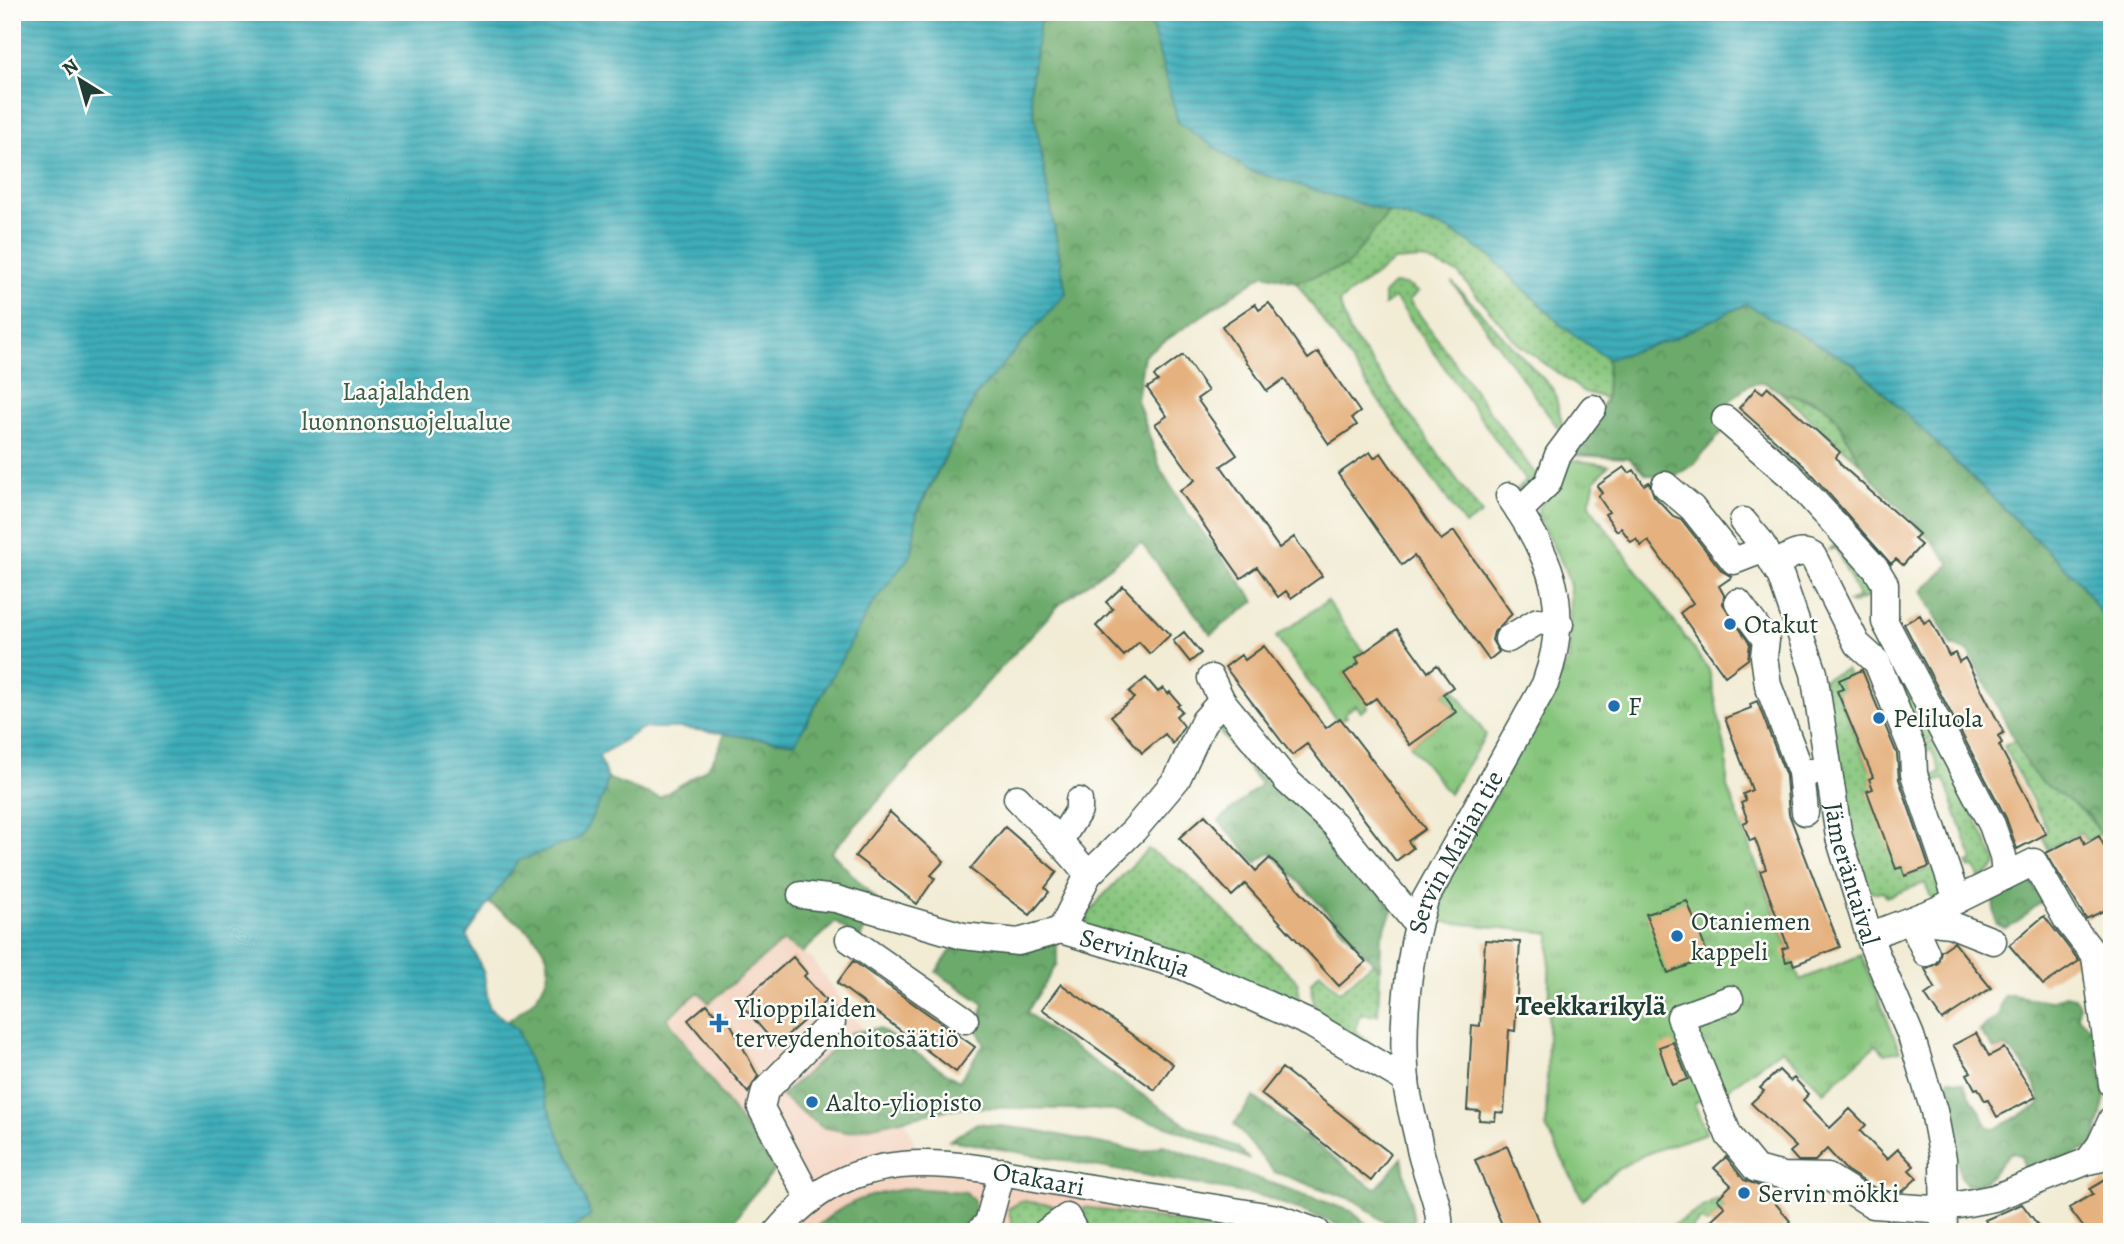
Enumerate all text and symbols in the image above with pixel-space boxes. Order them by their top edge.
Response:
north arrow [46,46,116,116]
text: N [57,53,84,82]
park label: Laajalahden luonnonsuojelualue [301,374,511,439]
place label: Otakut [1744,607,1819,642]
marker: Otakut [1722,616,1738,632]
place label: F [1628,689,1641,724]
marker: F [1606,698,1622,714]
place label: Peliluola [1893,701,1983,736]
marker: Peliluola [1871,710,1887,726]
street label: Servin Maijan tie [1399,764,1511,937]
street label: Jämeräntaival [1816,800,1888,949]
place label: Otaniemen kappeli [1691,904,1810,969]
street label: Servinkuja [1076,919,1197,985]
marker: Otaniemen kappeli [1669,928,1685,944]
district label: Teekkarikylä [1516,987,1667,1025]
place label: Ylioppilaiden terveydenhoitosäätiö [734,991,959,1056]
marker: Ylioppilaiden terveydenhoitosäätiö [709,1013,729,1033]
place label: Aalto-yliopisto [825,1085,982,1120]
marker: Aalto-yliopisto [804,1094,820,1110]
street label: Otakaari [990,1153,1087,1204]
place label: Servin mökki [1758,1176,1899,1211]
marker: Servin mökki [1736,1185,1752,1201]

